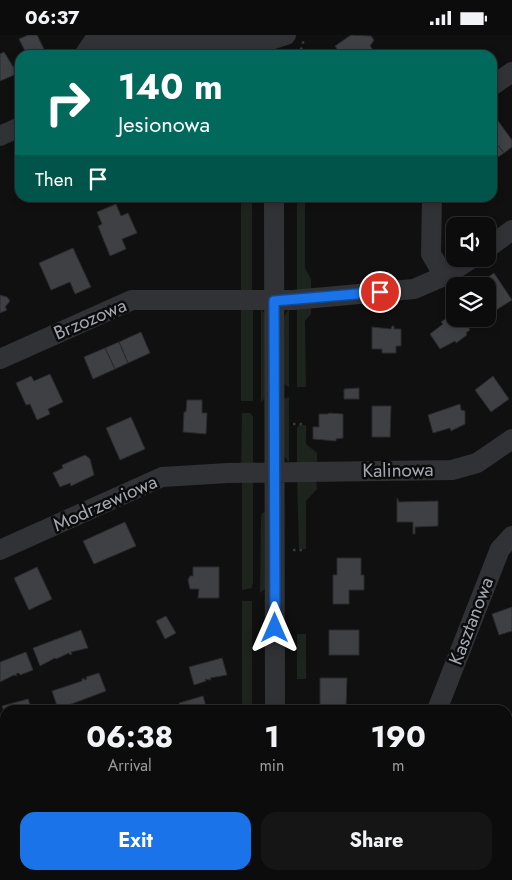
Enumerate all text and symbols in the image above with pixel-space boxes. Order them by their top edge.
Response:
text: 06:37 [25,4,79,31]
text: 140 m [118,62,223,112]
icon: right [35,70,100,135]
text: Jesionowa [118,108,210,140]
icon: arrive [84,165,112,193]
text: Then [35,166,74,193]
map controls [446,217,496,327]
button: sound [446,217,496,267]
pin [359,271,401,313]
button: layers [446,277,496,327]
icon: arrive [366,278,394,306]
street label: Brzozowa [49,292,131,346]
street label: Kalinowa [362,456,434,484]
street label: Modrzewiowa [49,468,161,538]
street label: Kasztanowa [442,573,500,669]
position arrow [248,601,300,653]
text: 06:38 [86,715,173,758]
text: 1 [264,715,280,758]
text: 190 [371,715,426,758]
text: Arrival [108,754,152,777]
text: min [259,754,284,777]
text: m [392,754,404,777]
button: Exit [20,812,251,870]
button: Share [261,812,492,870]

